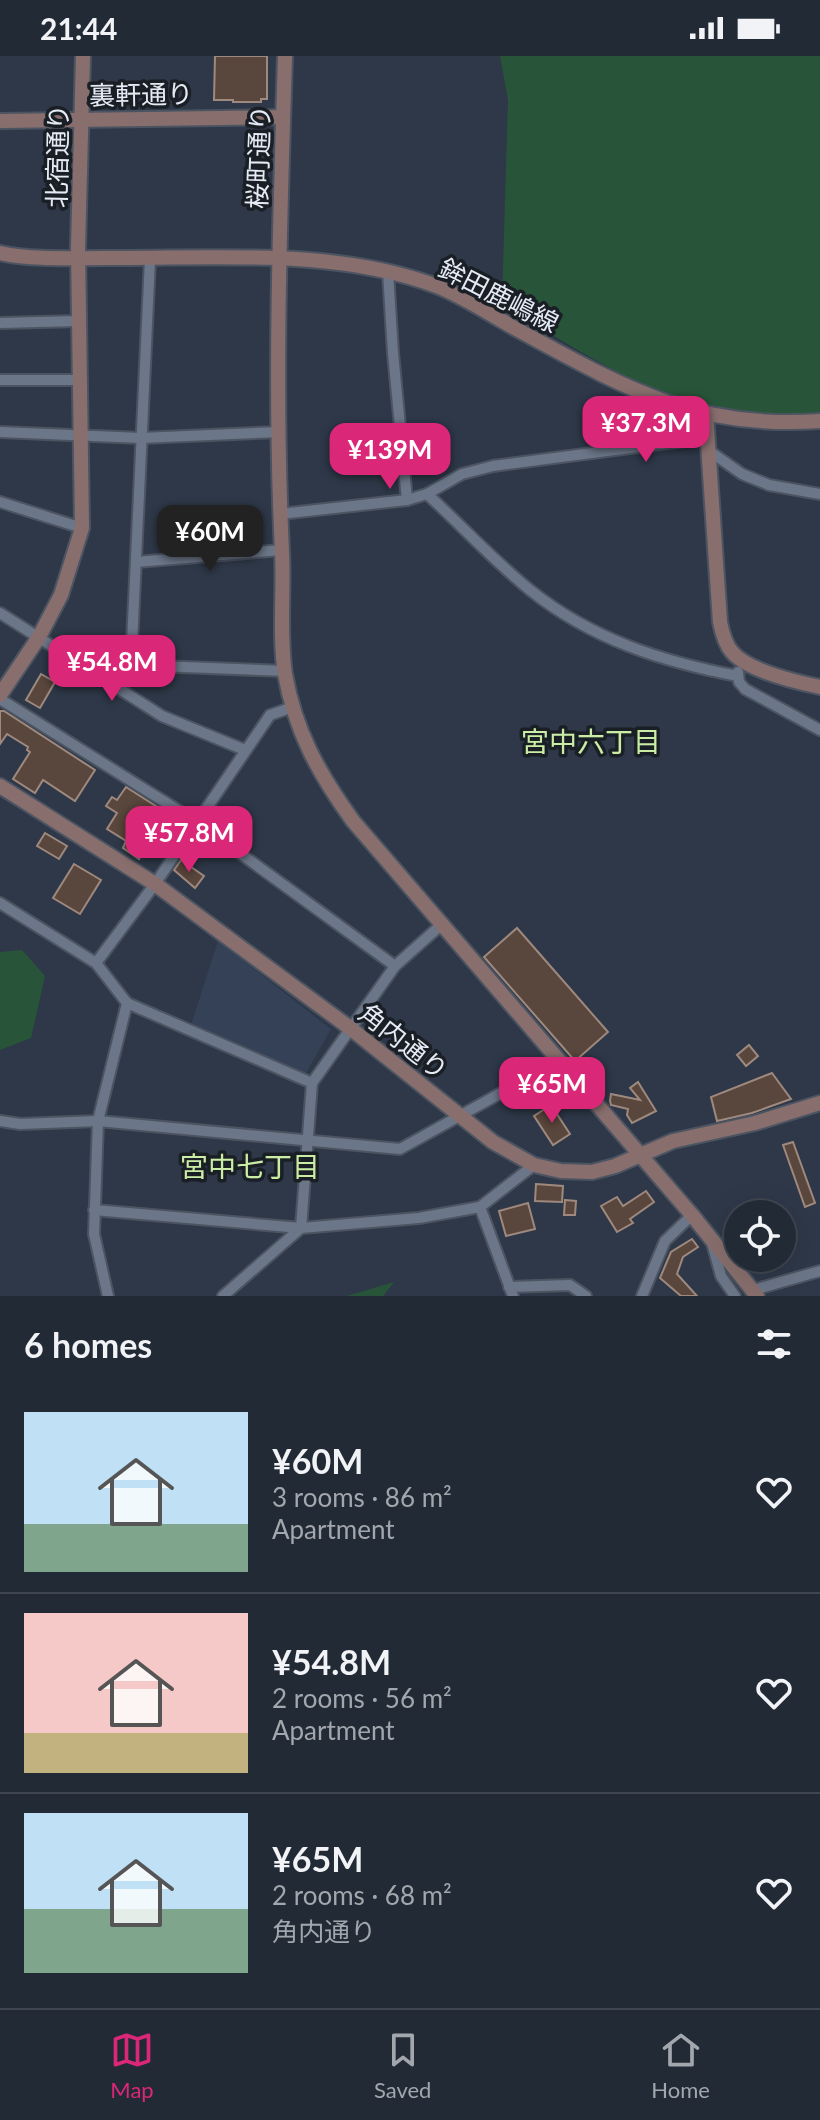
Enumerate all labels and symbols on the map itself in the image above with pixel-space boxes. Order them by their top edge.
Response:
street label: 裏軒通り [89,77,193,111]
street label: 北宿通り [40,104,74,208]
street label: 桜町通り [240,104,276,210]
street label: 鉾田鹿嶋線 [434,251,564,339]
pin: ¥37.3M [581,396,711,464]
pin: ¥139M [334,423,446,491]
pin: ¥60M [163,505,257,573]
pin: ¥54.8M [47,635,177,703]
district label: 宮中六丁目 [521,724,661,758]
pin: ¥57.8M [124,806,254,874]
street label: 角内通り [353,996,455,1086]
pin: ¥65M [505,1057,599,1125]
district label: 宮中七丁目 [180,1149,320,1183]

